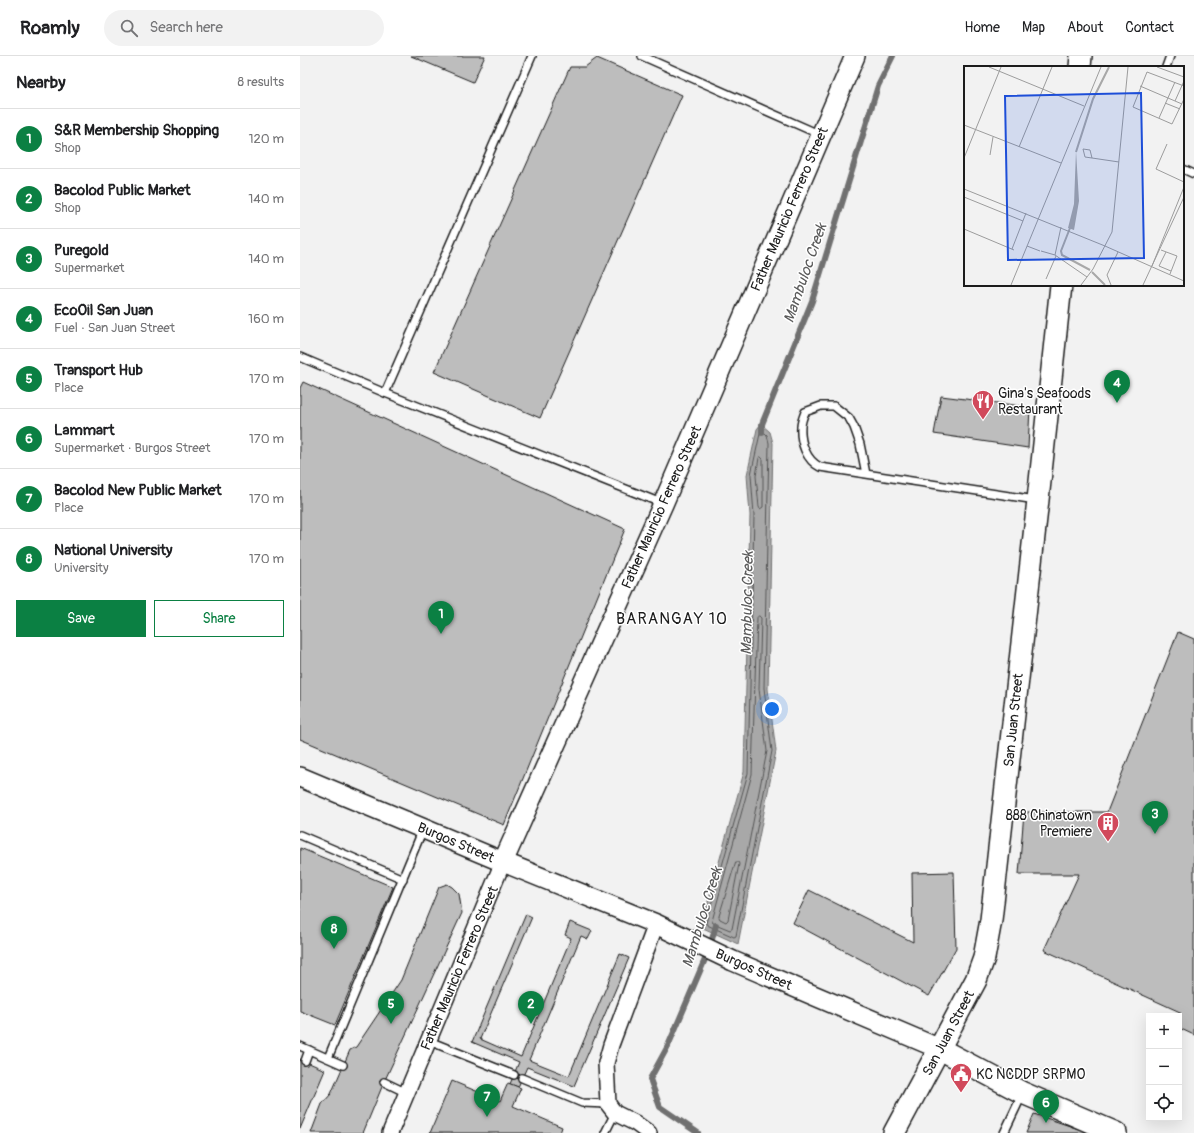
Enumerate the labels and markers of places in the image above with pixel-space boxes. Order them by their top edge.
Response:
pin: 4 [1104,370,1130,403]
place label: Gina's Seafoods Restaurant [998,385,1091,418]
restaurant icon: Gina's Seafoods Restaurant [970,388,996,421]
pin: 1 [428,601,454,634]
pin: 3 [1142,801,1168,834]
place label: 888 Chinatown Premiere [1006,807,1092,840]
building icon: 888 Chinatown Premiere [1095,810,1121,843]
pin: 8 [321,916,347,949]
pin: 5 [378,991,404,1024]
pin: 2 [518,991,544,1024]
public building icon: KC NCDDP SRPMO [948,1061,974,1094]
place label: KC NCDDP SRPMO [976,1066,1085,1083]
pin: 7 [474,1084,500,1117]
pin: 6 [1033,1090,1059,1123]

